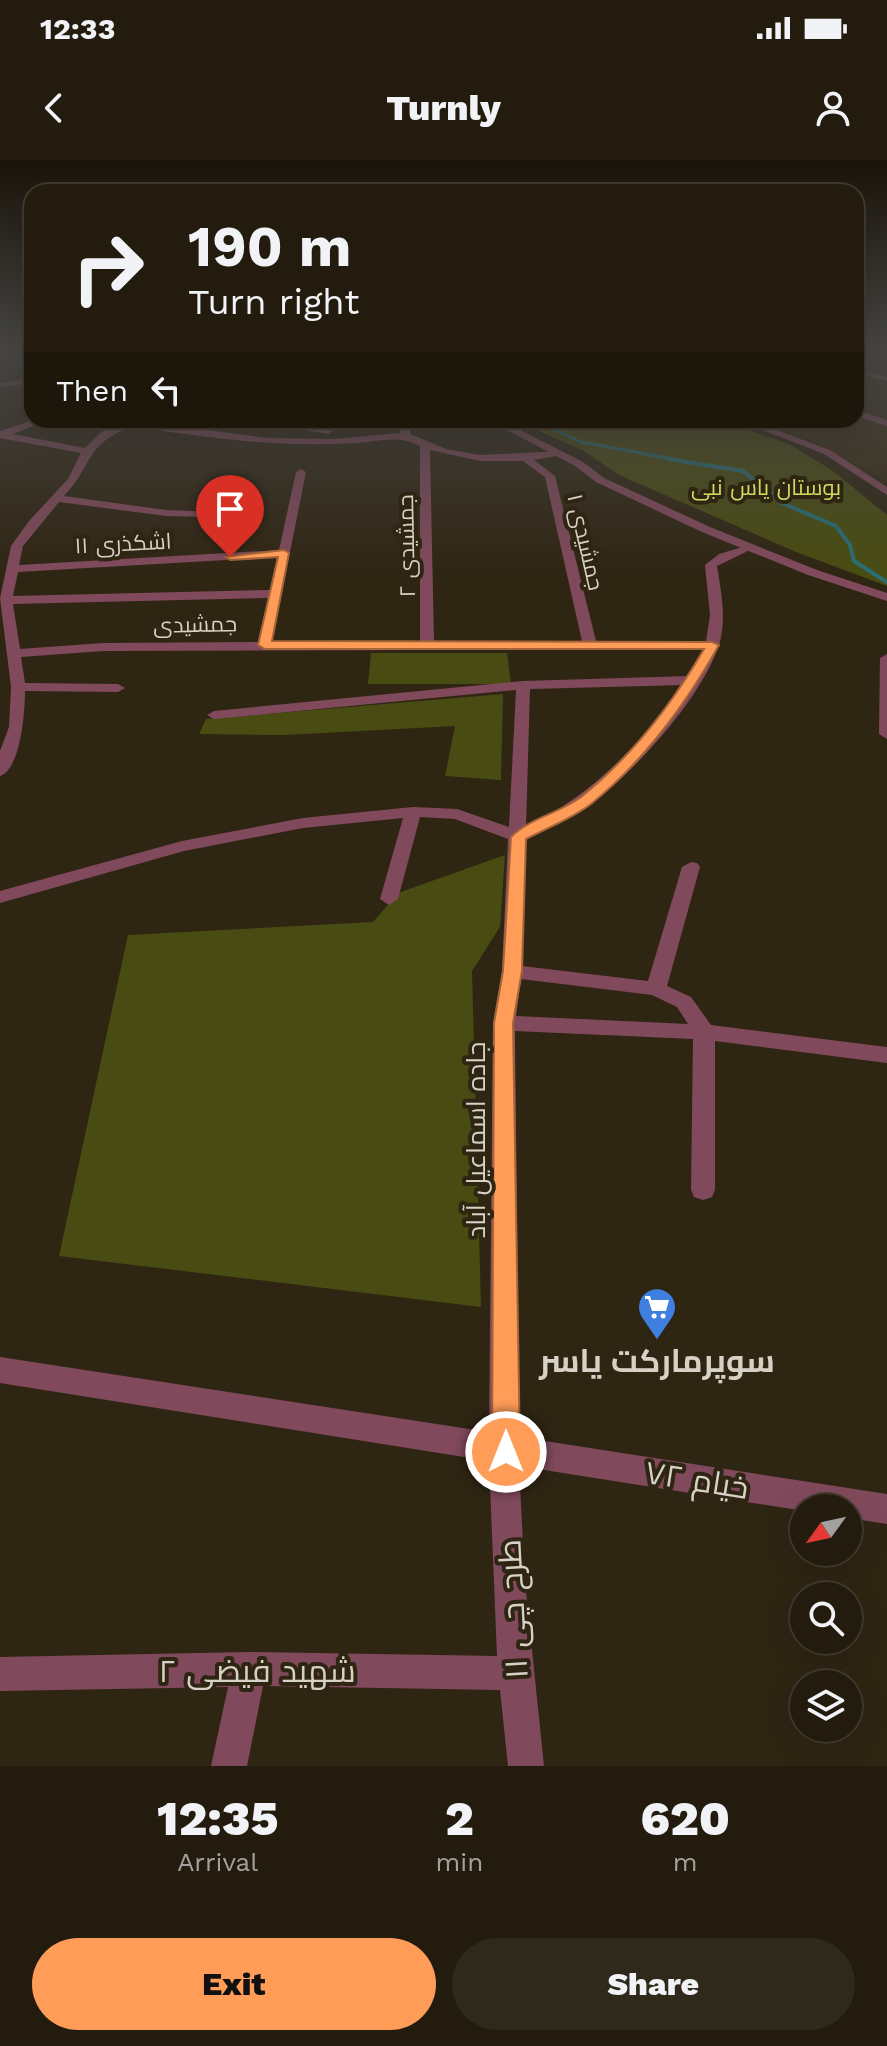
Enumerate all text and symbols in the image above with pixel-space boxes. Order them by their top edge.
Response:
text: 12:33 [40,11,115,46]
icon: back [32,86,76,130]
icon: person [811,86,855,130]
text: Turnly [386,87,501,129]
text: 190 m [188,214,351,280]
icon: right [56,216,160,320]
text: Turn right [188,281,359,323]
icon: left [144,368,188,412]
text: Then [56,373,128,408]
pin [196,475,264,557]
park label: بوستان یاس نبی [691,475,841,501]
icon: arrive [208,487,252,531]
street label: جمشیدی ۱ [562,491,609,593]
street label: جمشیدی ۲ [393,494,420,598]
street label: اشکذری ۱۱ [74,528,172,559]
street label: جمشیدی [153,611,237,638]
street label: جاده اسماعیل آباد [461,1042,492,1238]
supermarket icon: سوپرمارکت یاسر [636,1286,678,1341]
place label: سوپرمارکت یاسر [538,1342,775,1384]
position arrow [464,1410,548,1494]
street label: خیام ۷۲ [642,1453,752,1510]
north arrow [790,1494,862,1566]
map controls [790,1494,862,1742]
street label: طرح چی ۱۱ [490,1538,539,1680]
button: search [790,1582,862,1654]
street label: شهید فیضی ۲ [158,1652,356,1690]
button: layers [790,1670,862,1742]
text: 12:35 [157,1790,278,1847]
text: 2 [445,1790,474,1847]
text: 620 [640,1790,730,1847]
text: Arrival [177,1847,258,1877]
text: min [435,1847,483,1877]
text: m [673,1847,698,1877]
button: Exit [32,1938,436,2030]
button: Share [452,1938,855,2030]

